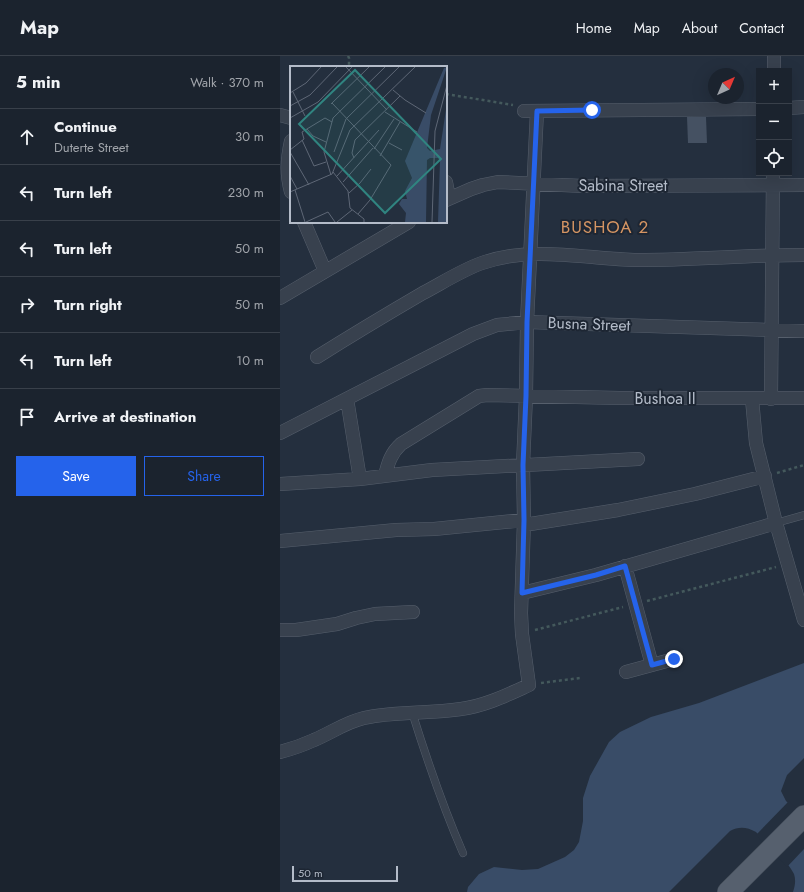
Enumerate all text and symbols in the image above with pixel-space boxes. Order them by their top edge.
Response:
text: Map [20,14,59,41]
text: Home [576,18,612,38]
text: Map [634,18,660,38]
text: About [682,18,717,38]
text: Contact [739,18,784,38]
inset map [290,66,447,223]
north arrow [708,68,744,104]
map controls [756,68,792,176]
button: + [756,68,792,104]
text: 5 min [16,70,60,94]
text: Walk · 370 m [190,73,264,92]
route start [583,101,601,119]
button: − [756,104,792,140]
text: Continue [54,116,117,138]
icon: ahead [16,126,38,148]
text: 30 m [235,127,264,146]
text: Duterte Street [54,138,129,157]
button: locate [756,140,792,176]
street label: Sabina Street [579,174,668,197]
icon: left [16,182,38,204]
text: Turn left [54,182,112,204]
text: 230 m [228,183,264,202]
district label: BUSHOA 2 [561,215,649,239]
icon: left [16,238,38,260]
text: Turn left [54,238,112,260]
text: 50 m [235,239,264,258]
icon: right [16,294,38,316]
text: Turn right [54,294,122,316]
text: 50 m [235,295,264,314]
street label: Busna Street [547,311,631,337]
icon: left [16,350,38,372]
text: Turn left [54,350,112,372]
text: 10 m [236,351,264,370]
street label: Bushoa II [634,387,696,410]
icon: arrive [16,406,38,428]
text: Arrive at destination [54,406,196,428]
button: Save [16,456,136,496]
button: Share [144,456,264,496]
route end [665,650,683,668]
scale bar [292,864,398,883]
text: 50 m [298,865,323,881]

